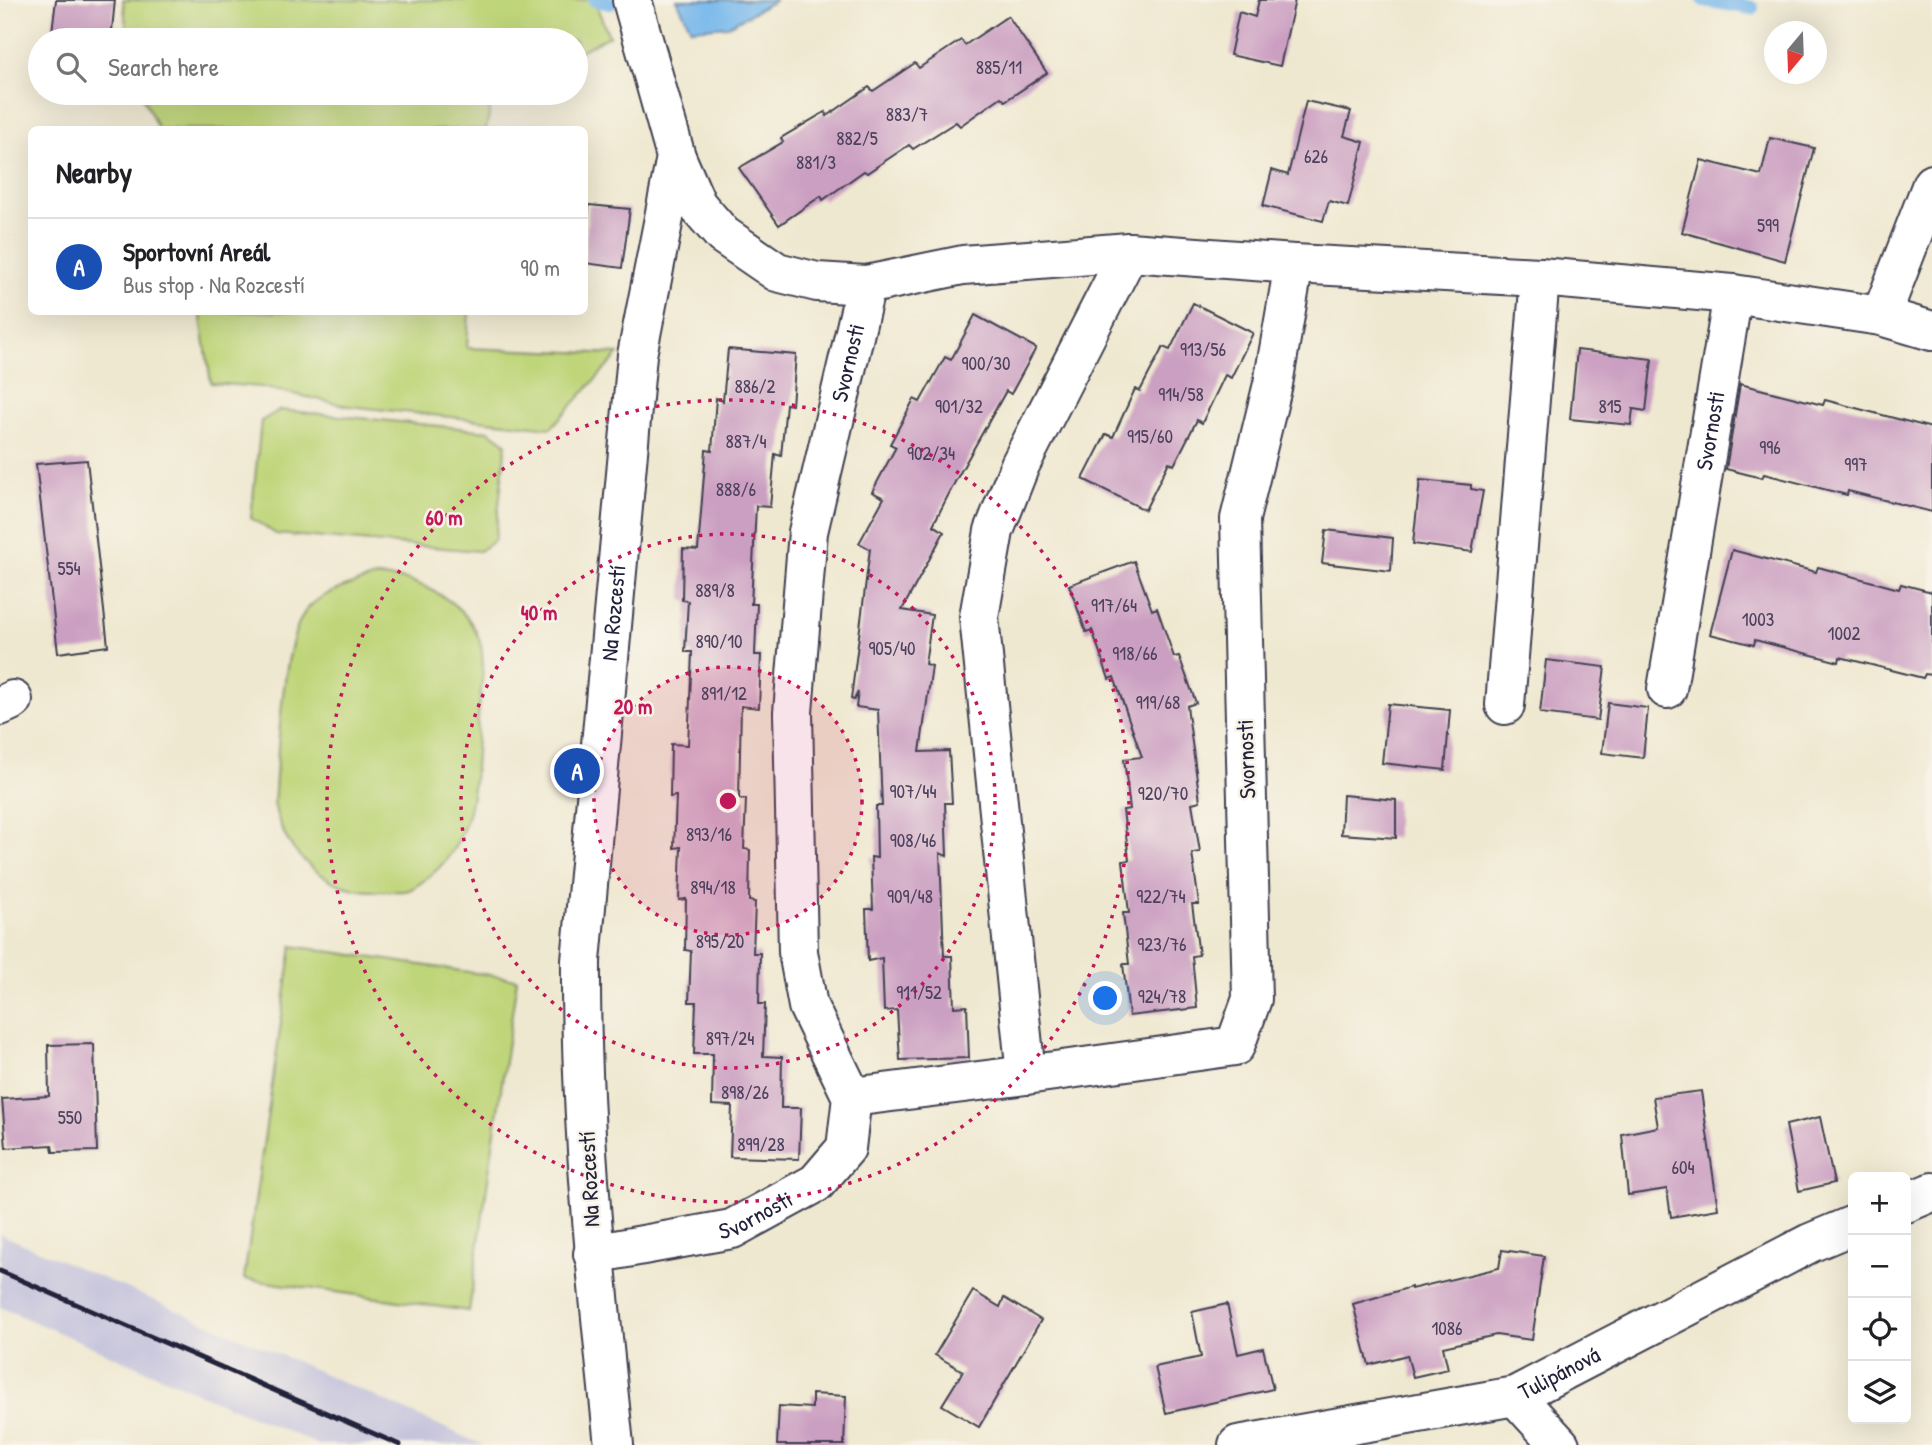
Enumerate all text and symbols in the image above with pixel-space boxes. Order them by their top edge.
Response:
north arrow [1764,21,1827,84]
search box [28,28,588,105]
icon: search [52,48,90,86]
text: Search here [108,49,219,84]
house number: 885/11 [976,54,1022,80]
house number: 883/7 [886,101,928,127]
house number: 882/5 [836,125,878,151]
house number: 626 [1304,143,1328,169]
house number: 881/3 [796,149,836,175]
text: Nearby [56,152,132,192]
house number: 599 [1757,212,1779,238]
text: Sportovní Areál [123,234,270,269]
text: A [73,252,85,283]
text: 90 m [520,252,560,283]
text: Bus stop · Na Rozcestí [123,269,305,300]
street label: Svornosti [823,320,871,405]
house number: 913/56 [1180,336,1226,362]
house number: 900/30 [961,350,1011,376]
house number: 886/2 [735,373,776,399]
house number: 914/58 [1158,381,1204,407]
street label: Svornosti [1688,389,1732,472]
house number: 901/32 [935,393,983,419]
house number: 815 [1598,393,1622,419]
house number: 915/60 [1127,423,1173,449]
house number: 887/4 [725,428,767,454]
house number: 996 [1759,434,1781,460]
house number: 902/34 [907,440,955,466]
house number: 997 [1844,451,1868,477]
house number: 888/6 [716,476,756,502]
text: 60 m [426,503,462,532]
house number: 554 [57,555,81,581]
street label: Na Rozcestí [593,563,633,662]
house number: 889/8 [695,577,735,603]
house number: 917/64 [1091,592,1137,618]
text: 40 m [521,598,557,627]
house number: 1003 [1742,606,1774,632]
house number: 1002 [1828,620,1861,646]
house number: 890/10 [695,628,743,654]
house number: 905/40 [868,635,916,661]
house number: 918/66 [1112,640,1158,666]
house number: 891/12 [701,680,747,706]
house number: 919/68 [1136,689,1180,715]
text: 20 m [614,692,652,721]
street label: Svornosti [1229,719,1262,799]
pin: A [554,745,600,797]
house number: 907/44 [889,778,937,804]
house number: 920/70 [1138,780,1188,806]
centre of rings [716,789,740,813]
house number: 893/16 [686,821,732,847]
house number: 908/46 [890,827,936,853]
house number: 894/18 [690,874,736,900]
house number: 909/48 [887,883,933,909]
house number: 922/74 [1136,883,1186,909]
house number: 895/20 [696,928,744,954]
house number: 923/76 [1137,931,1187,957]
house number: 911/52 [896,979,942,1005]
your location [1088,981,1122,1015]
house number: 924/78 [1138,983,1186,1009]
house number: 897/24 [706,1025,754,1051]
house number: 898/26 [721,1079,769,1105]
house number: 550 [58,1104,82,1130]
street label: Na Rozcestí [571,1130,606,1228]
house number: 899/28 [737,1131,785,1157]
house number: 604 [1671,1154,1695,1180]
map controls [1848,1172,1911,1424]
button: + [1848,1172,1911,1235]
street label: Svornosti [716,1183,798,1246]
button: − [1848,1235,1911,1298]
button: locate [1848,1298,1911,1361]
house number: 1086 [1431,1315,1463,1341]
street label: Tulipánová [1513,1339,1605,1407]
button: layers [1848,1361,1911,1424]

